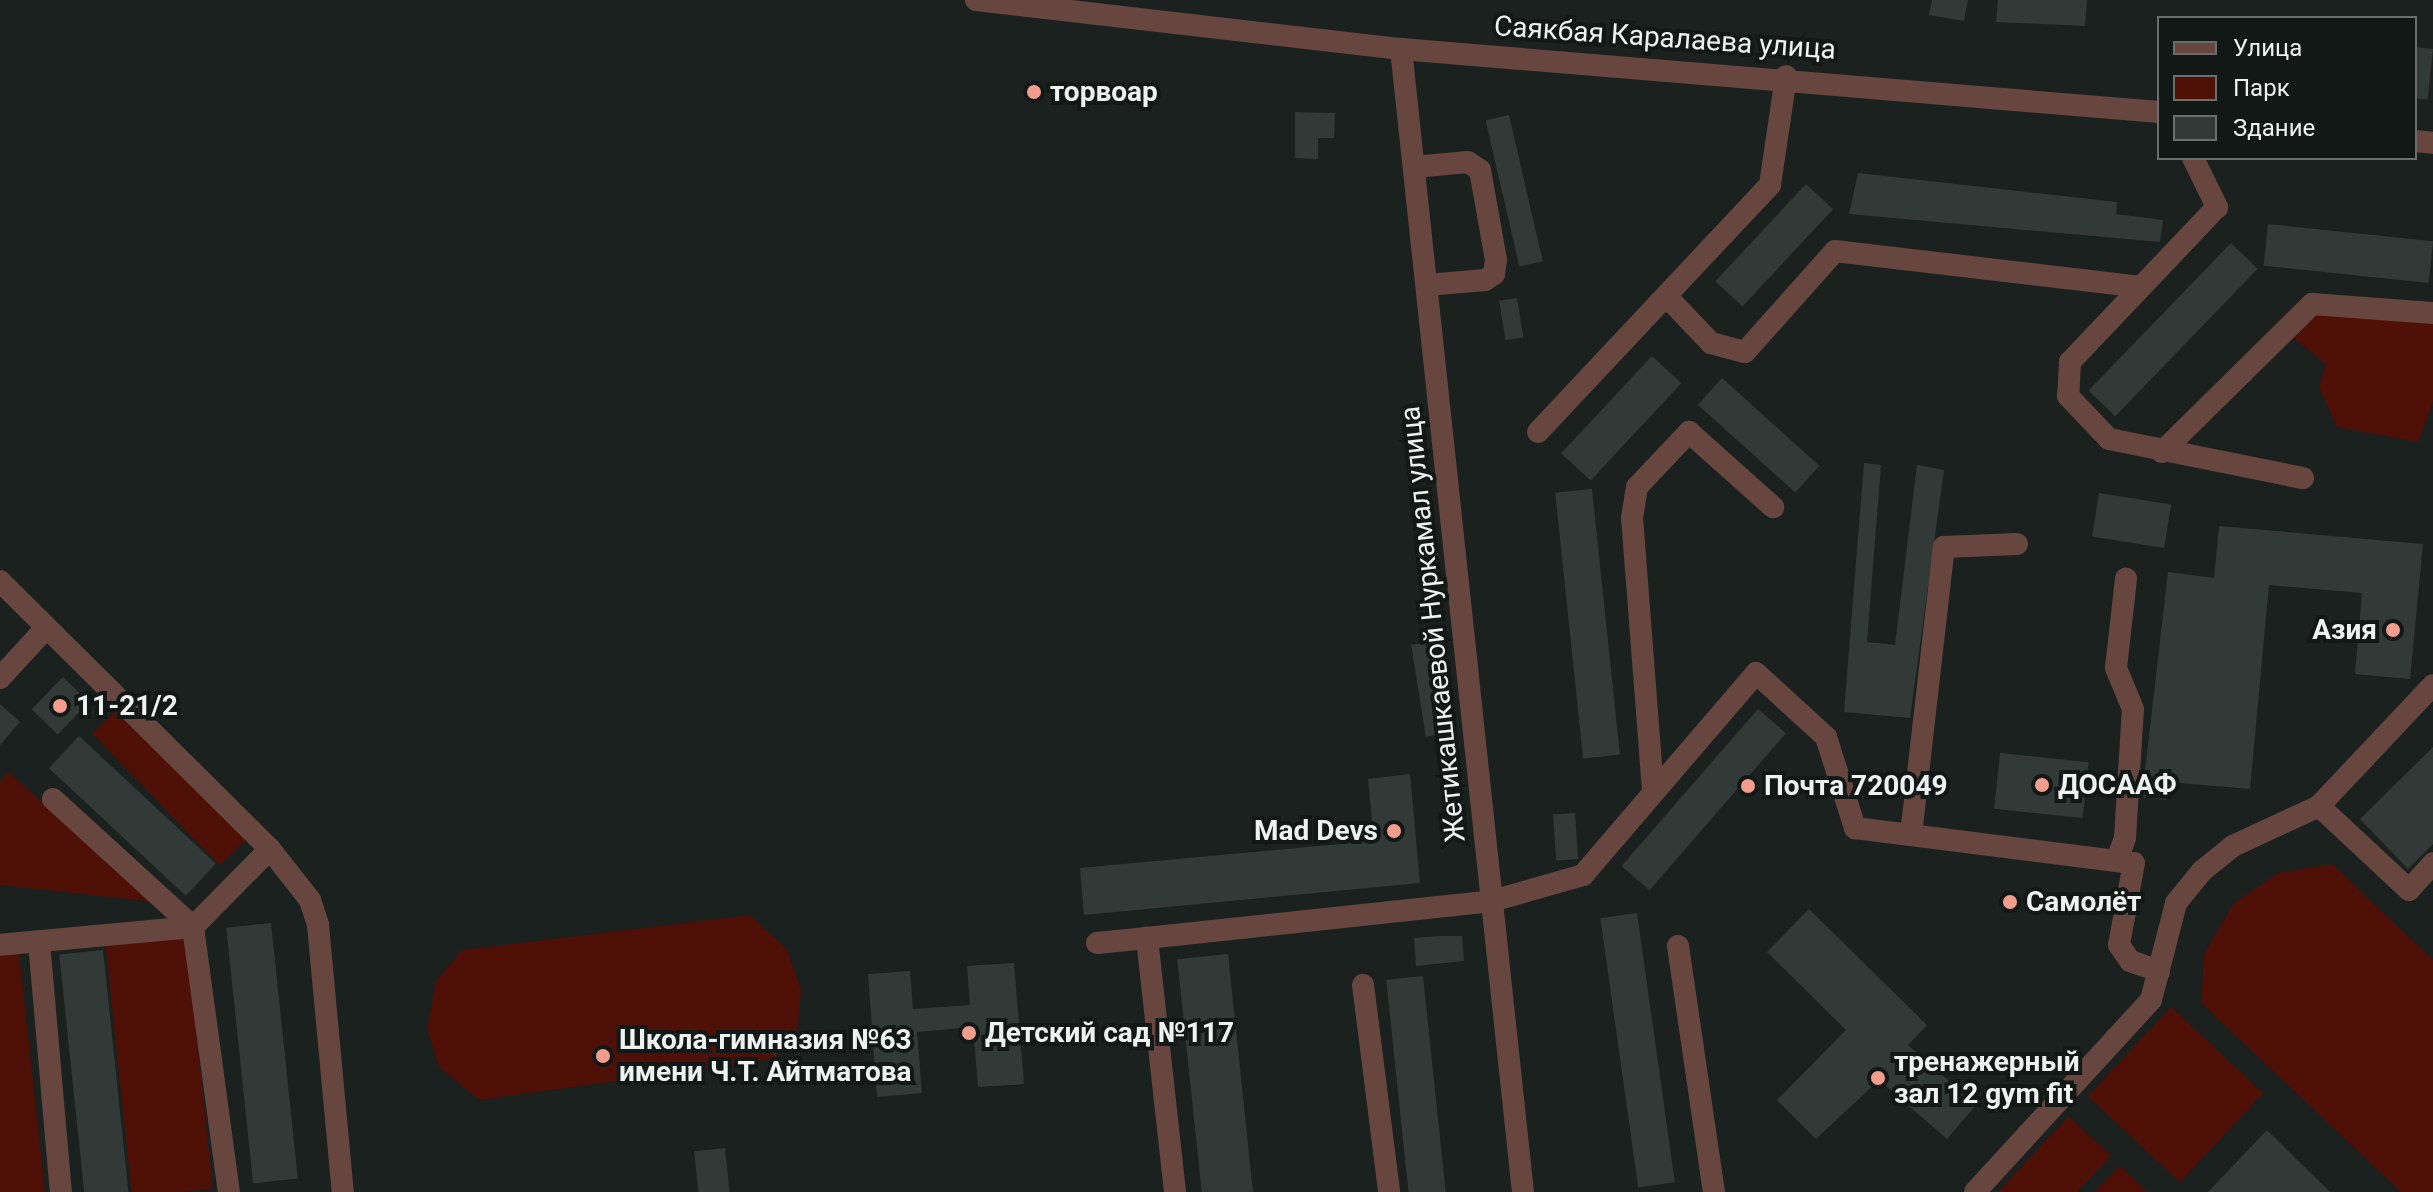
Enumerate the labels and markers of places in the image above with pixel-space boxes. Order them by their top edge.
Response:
place label: торвоар [1050,75,1158,109]
marker: торвоар [1025,83,1043,101]
place label: Азия [2312,613,2377,647]
marker: Азия [2384,621,2402,639]
place label: 11-21/2 [76,689,178,723]
marker: 11-21/2 [51,697,69,715]
place label: ДОСААФ [2058,768,2177,802]
place label: Почта 720049 [1764,769,1948,803]
marker: ДОСААФ [2033,776,2051,794]
marker: Почта 720049 [1739,777,1757,795]
place label: Mad Devs [1254,814,1378,848]
marker: Mad Devs [1385,822,1403,840]
place label: Самолёт [2026,885,2141,919]
marker: Самолёт [2001,893,2019,911]
place label: Детский сад №117 [985,1016,1234,1050]
place label: Школа-гимназия №63 имени Ч.Т. Айтматова [619,1023,912,1089]
marker: Детский сад №117 [960,1024,978,1042]
place label: тренажерный зал 12 gym fit [1894,1045,2080,1111]
marker: Школа-гимназия №63 имени Ч.Т. Айтматова [594,1047,612,1065]
marker: тренажерный зал 12 gym fit [1869,1069,1887,1087]

